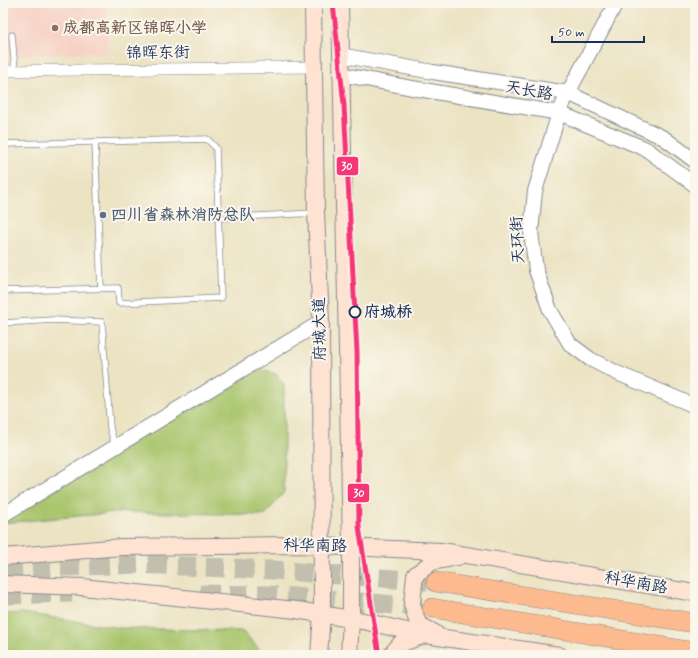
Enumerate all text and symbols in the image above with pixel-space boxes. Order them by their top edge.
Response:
place label: 成都高新区锦晖小学 [63,18,207,39]
scale bar [552,18,644,44]
marker: 成都高新区锦晖小学 [50,23,60,33]
text: 50 m [558,25,585,41]
street label: 锦晖东街 [126,42,190,64]
street label: 天长路 [504,76,554,106]
line badge: 30 [336,156,359,176]
text: 30 [341,160,353,174]
place label: 四川省森林消防总队 [111,205,255,226]
marker: 四川省森林消防总队 [98,210,108,220]
street label: 天环街 [506,215,530,265]
street label: 府城大道 [309,297,331,361]
place label: 府城桥 [364,302,412,323]
marker: 府城桥 [348,305,362,319]
line badge: 30 [347,483,370,503]
text: 30 [353,487,365,501]
street label: 科华南路 [283,535,347,557]
street label: 科华南路 [603,567,669,599]

